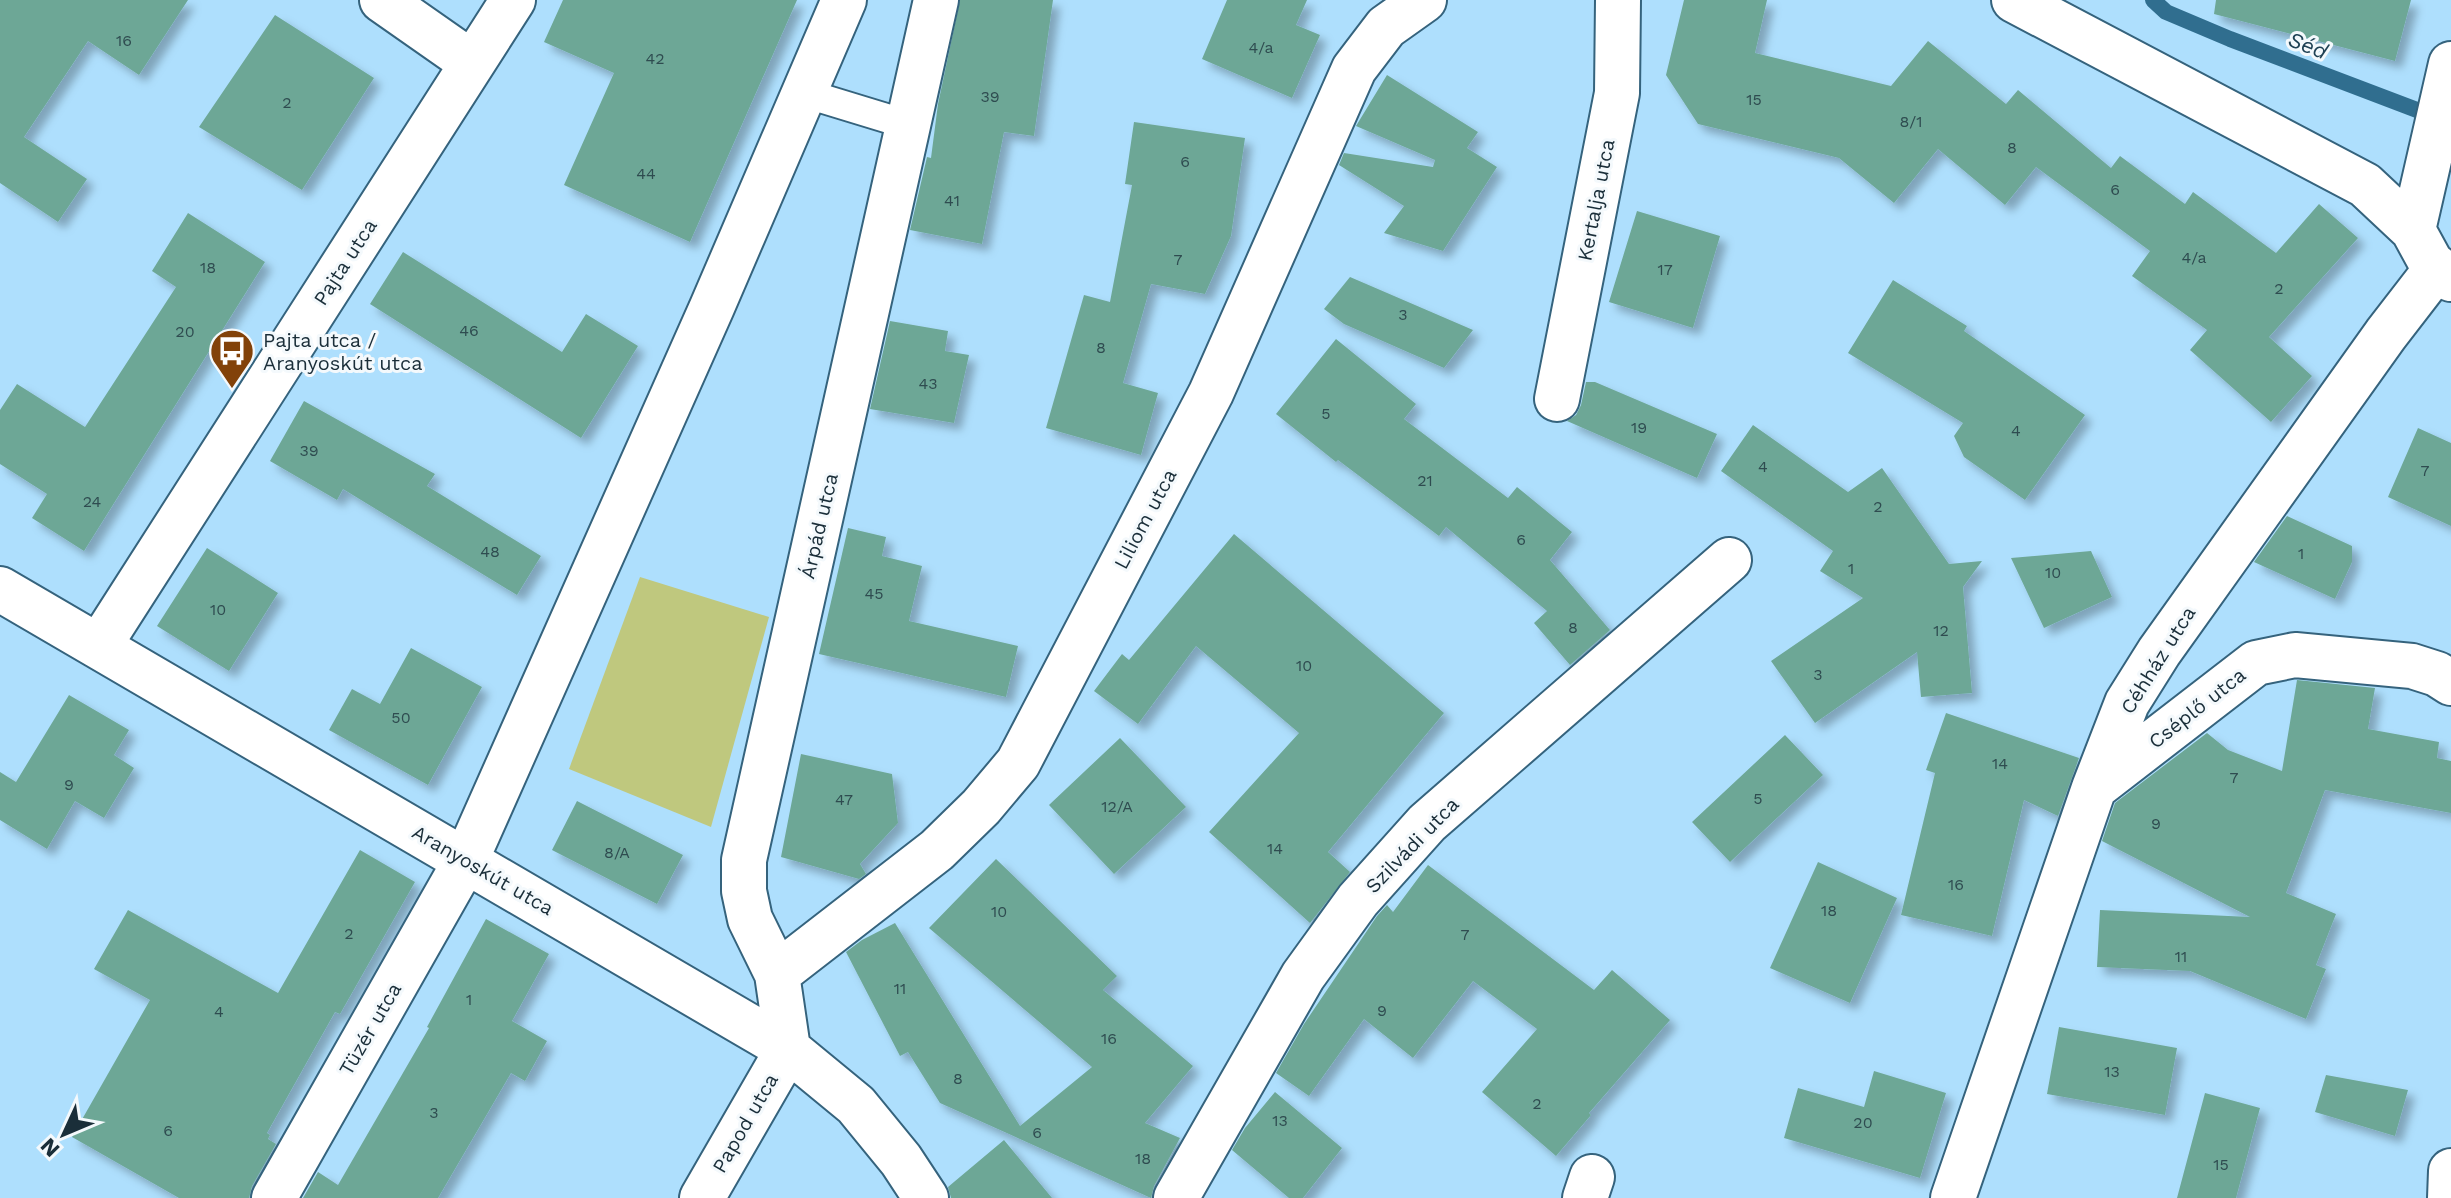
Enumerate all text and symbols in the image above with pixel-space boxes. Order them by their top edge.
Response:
water label: Séd [2285,27,2332,65]
house number: 16 [116,31,132,50]
house number: 4/a [1248,38,1274,57]
house number: 42 [645,49,665,68]
house number: 39 [980,87,1000,106]
house number: 15 [1746,90,1762,109]
house number: 2 [282,93,292,112]
house number: 8/1 [1899,112,1923,131]
street label: Kertalja utca [1572,137,1620,263]
house number: 8 [2007,138,2017,157]
house number: 6 [1180,152,1190,171]
house number: 44 [636,164,656,183]
house number: 6 [2110,180,2120,199]
house number: 41 [944,191,960,210]
street label: Pajta utca [308,214,382,310]
house number: 4/a [2181,248,2207,267]
house number: 7 [1174,250,1183,269]
house number: 18 [200,258,216,277]
house number: 17 [1657,260,1673,279]
house number: 2 [2274,279,2284,298]
house number: 3 [1398,305,1408,324]
house number: 46 [459,321,479,340]
house number: 20 [175,322,195,341]
bus stop icon: Pajta utca / Aranyoskút utca [208,327,256,390]
place label: Pajta utca / Aranyoskút utca [263,328,422,375]
house number: 8 [1096,338,1106,357]
house number: 43 [918,374,938,393]
house number: 5 [1321,404,1331,423]
house number: 19 [1631,418,1647,437]
house number: 4 [2011,421,2021,440]
house number: 39 [299,441,319,460]
house number: 4 [1758,457,1768,476]
house number: 7 [2421,461,2430,480]
street label: Liliom utca [1109,465,1181,573]
street label: Árpád utca [795,471,843,581]
house number: 21 [1417,471,1433,490]
house number: 24 [83,492,102,511]
house number: 2 [1873,497,1883,516]
house number: 6 [1516,530,1526,549]
house number: 48 [480,542,500,561]
house number: 1 [2298,544,2304,563]
house number: 1 [1848,559,1854,578]
house number: 10 [2045,563,2061,582]
house number: 45 [864,584,884,603]
house number: 10 [210,600,226,619]
street label: Céhház utca [2115,602,2201,718]
house number: 8 [1568,618,1578,637]
house number: 12 [1933,621,1949,640]
house number: 10 [1296,656,1312,675]
street label: Cséplő utca [2144,663,2250,753]
house number: 3 [1813,665,1823,684]
house number: 50 [391,708,411,727]
house number: 14 [1992,754,2008,773]
house number: 7 [2230,768,2239,787]
house number: 9 [64,775,74,794]
house number: 5 [1753,789,1763,808]
house number: 47 [835,790,853,809]
street label: Szilvádi utca [1360,792,1464,898]
house number: 12/A [1101,797,1133,816]
house number: 9 [2151,814,2161,833]
street label: Aranyoskút utca [408,820,558,920]
house number: 14 [1267,839,1283,858]
house number: 8/A [604,843,630,862]
house number: 16 [1948,875,1964,894]
house number: 18 [1821,901,1837,920]
house number: 10 [991,902,1007,921]
house number: 2 [344,924,354,943]
house number: 7 [1461,925,1470,944]
house number: 11 [2175,947,2187,966]
street label: Tüzér utca [334,978,406,1080]
house number: 11 [894,979,906,998]
house number: 1 [466,990,472,1009]
house number: 9 [1377,1001,1387,1020]
house number: 4 [214,1002,224,1021]
house number: 16 [1101,1029,1117,1048]
house number: 13 [2104,1062,2120,1081]
street label: Papod utca [707,1069,783,1177]
house number: 8 [953,1069,963,1088]
north arrow [24,1094,104,1174]
house number: 2 [1532,1094,1542,1113]
house number: 3 [429,1103,439,1122]
house number: 13 [1272,1111,1288,1130]
house number: 20 [1853,1113,1873,1132]
house number: 6 [163,1121,173,1140]
house number: 6 [1032,1123,1042,1142]
text: N [35,1133,65,1162]
house number: 18 [1135,1149,1151,1168]
house number: 15 [2213,1155,2229,1174]

